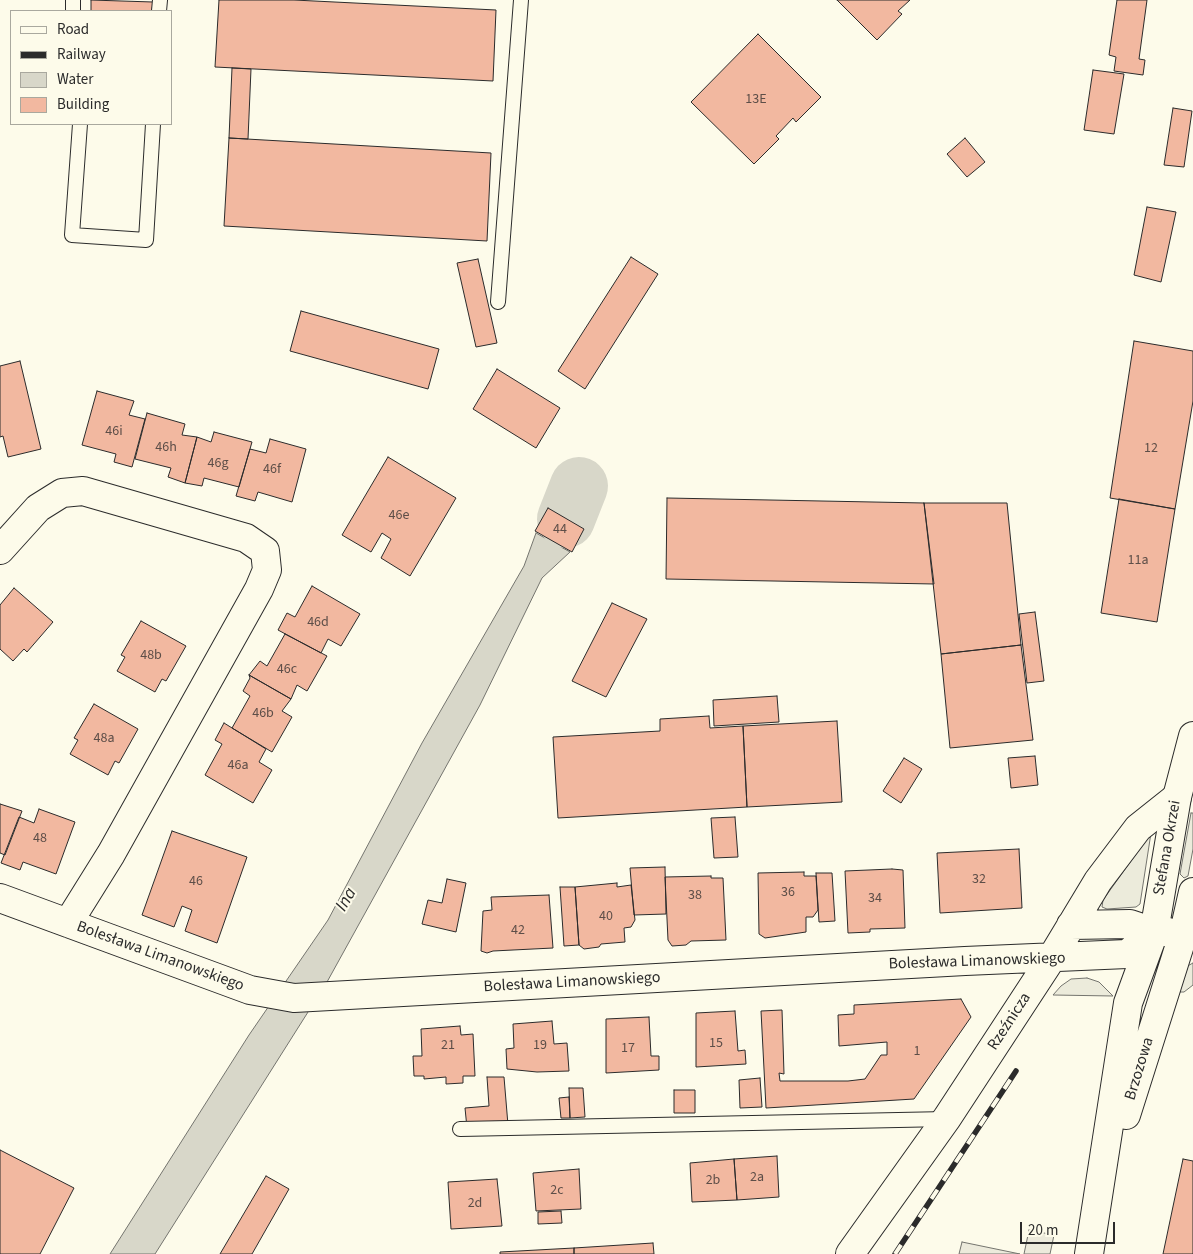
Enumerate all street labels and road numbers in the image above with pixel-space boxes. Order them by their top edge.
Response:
street label: Stefana Okrzei [1150,799,1186,897]
street label: Bolesława Limanowskiego [74,918,246,996]
street label: Bolesława Limanowskiego [888,949,1066,975]
street label: Bolesława Limanowskiego [483,969,661,997]
street label: Rzeźnicza [984,990,1036,1054]
street label: Brzozowa [1121,1035,1159,1103]

